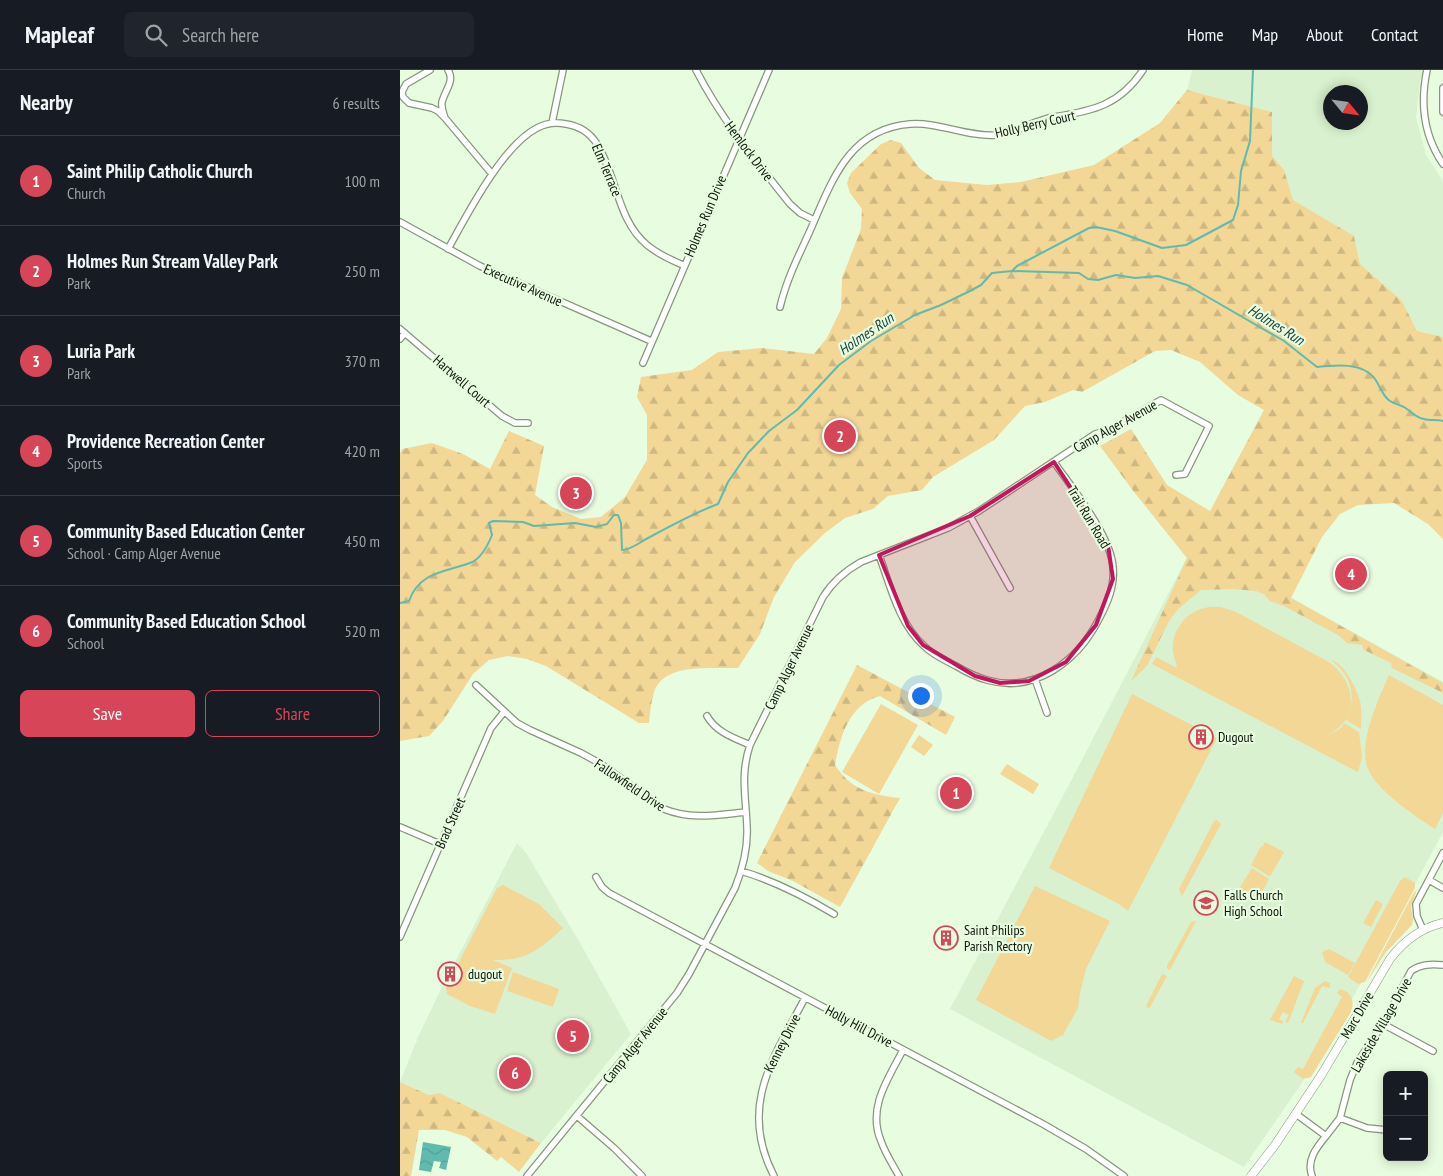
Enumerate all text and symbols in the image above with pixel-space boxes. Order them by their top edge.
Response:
search box [124,12,474,57]
text: Mapleaf [25,19,94,50]
icon: search [142,21,170,49]
text: Search here [182,23,259,47]
text: Home [1187,23,1224,46]
text: Map [1252,23,1278,46]
text: About [1306,23,1343,46]
text: Contact [1371,23,1418,46]
north arrow [1323,85,1368,130]
text: Nearby [20,89,73,116]
text: 6 results [333,93,380,113]
street label: Holly Berry Court [993,106,1077,142]
street label: Hemlock Drive [721,118,777,185]
street label: Elm Terrace [588,141,626,199]
text: Saint Philip Catholic Church [67,159,253,183]
text: 1 [32,171,40,191]
text: 100 m [345,171,380,191]
street label: Holmes Run Drive [680,172,730,259]
text: Church [67,183,105,203]
text: Holmes Run Stream Valley Park [67,249,278,273]
street label: Executive Avenue [481,260,565,310]
text: 2 [32,261,40,281]
text: 250 m [345,261,380,281]
text: Park [67,273,91,293]
water label: Holmes Run [1245,300,1309,350]
water label: Holmes Run [834,307,898,359]
text: Luria Park [67,339,135,363]
text: 3 [32,351,40,371]
text: 370 m [345,351,380,371]
street label: Hartwell Court [429,351,495,411]
text: Park [67,363,91,383]
street label: Camp Alger Avenue [1070,395,1160,456]
pin: 2 [824,417,856,455]
text: Providence Recreation Center [67,429,264,453]
text: 4 [32,441,40,461]
text: 420 m [345,441,380,461]
text: Sports [67,453,102,473]
pin: 3 [560,474,592,512]
street label: Trail Run Road [1063,483,1115,551]
text: Community Based Education Center [67,519,304,543]
text: 5 [32,531,40,551]
text: 450 m [345,531,380,551]
text: School · Camp Alger Avenue [67,543,221,563]
pin: 4 [1335,555,1367,593]
text: Community Based Education School [67,609,306,633]
text: 6 [32,621,40,641]
text: 520 m [345,621,380,641]
street label: Camp Alger Avenue [760,621,818,713]
text: School [67,633,104,653]
your location [908,683,934,709]
button: Save [20,690,195,737]
button: Share [205,690,380,737]
building icon: Dugout [1188,724,1214,750]
place label: Dugout [1218,728,1254,746]
street label: Fallowfield Drive [591,755,669,815]
pin: 1 [940,774,972,812]
street label: Brad Street [431,795,469,851]
place label: Falls Church High School [1224,886,1283,920]
school or university icon: Falls Church High School [1193,890,1219,916]
place label: Saint Philips Parish Rectory [964,921,1033,955]
building icon: Saint Philips Parish Rectory [933,925,959,951]
building icon: dugout [437,961,463,987]
place label: dugout [468,965,502,983]
street label: Lakeside Village Drive [1347,974,1416,1076]
street label: Marc Drive [1336,988,1378,1042]
street label: Holly Hill Drive [822,1001,896,1051]
street label: Camp Alger Avenue [599,1003,671,1087]
street label: Kenney Drive [760,1011,804,1075]
pin: 5 [557,1017,589,1055]
pin: 6 [499,1054,531,1092]
map controls [1383,1071,1428,1161]
button: + [1383,1071,1428,1116]
button: − [1383,1116,1428,1161]

